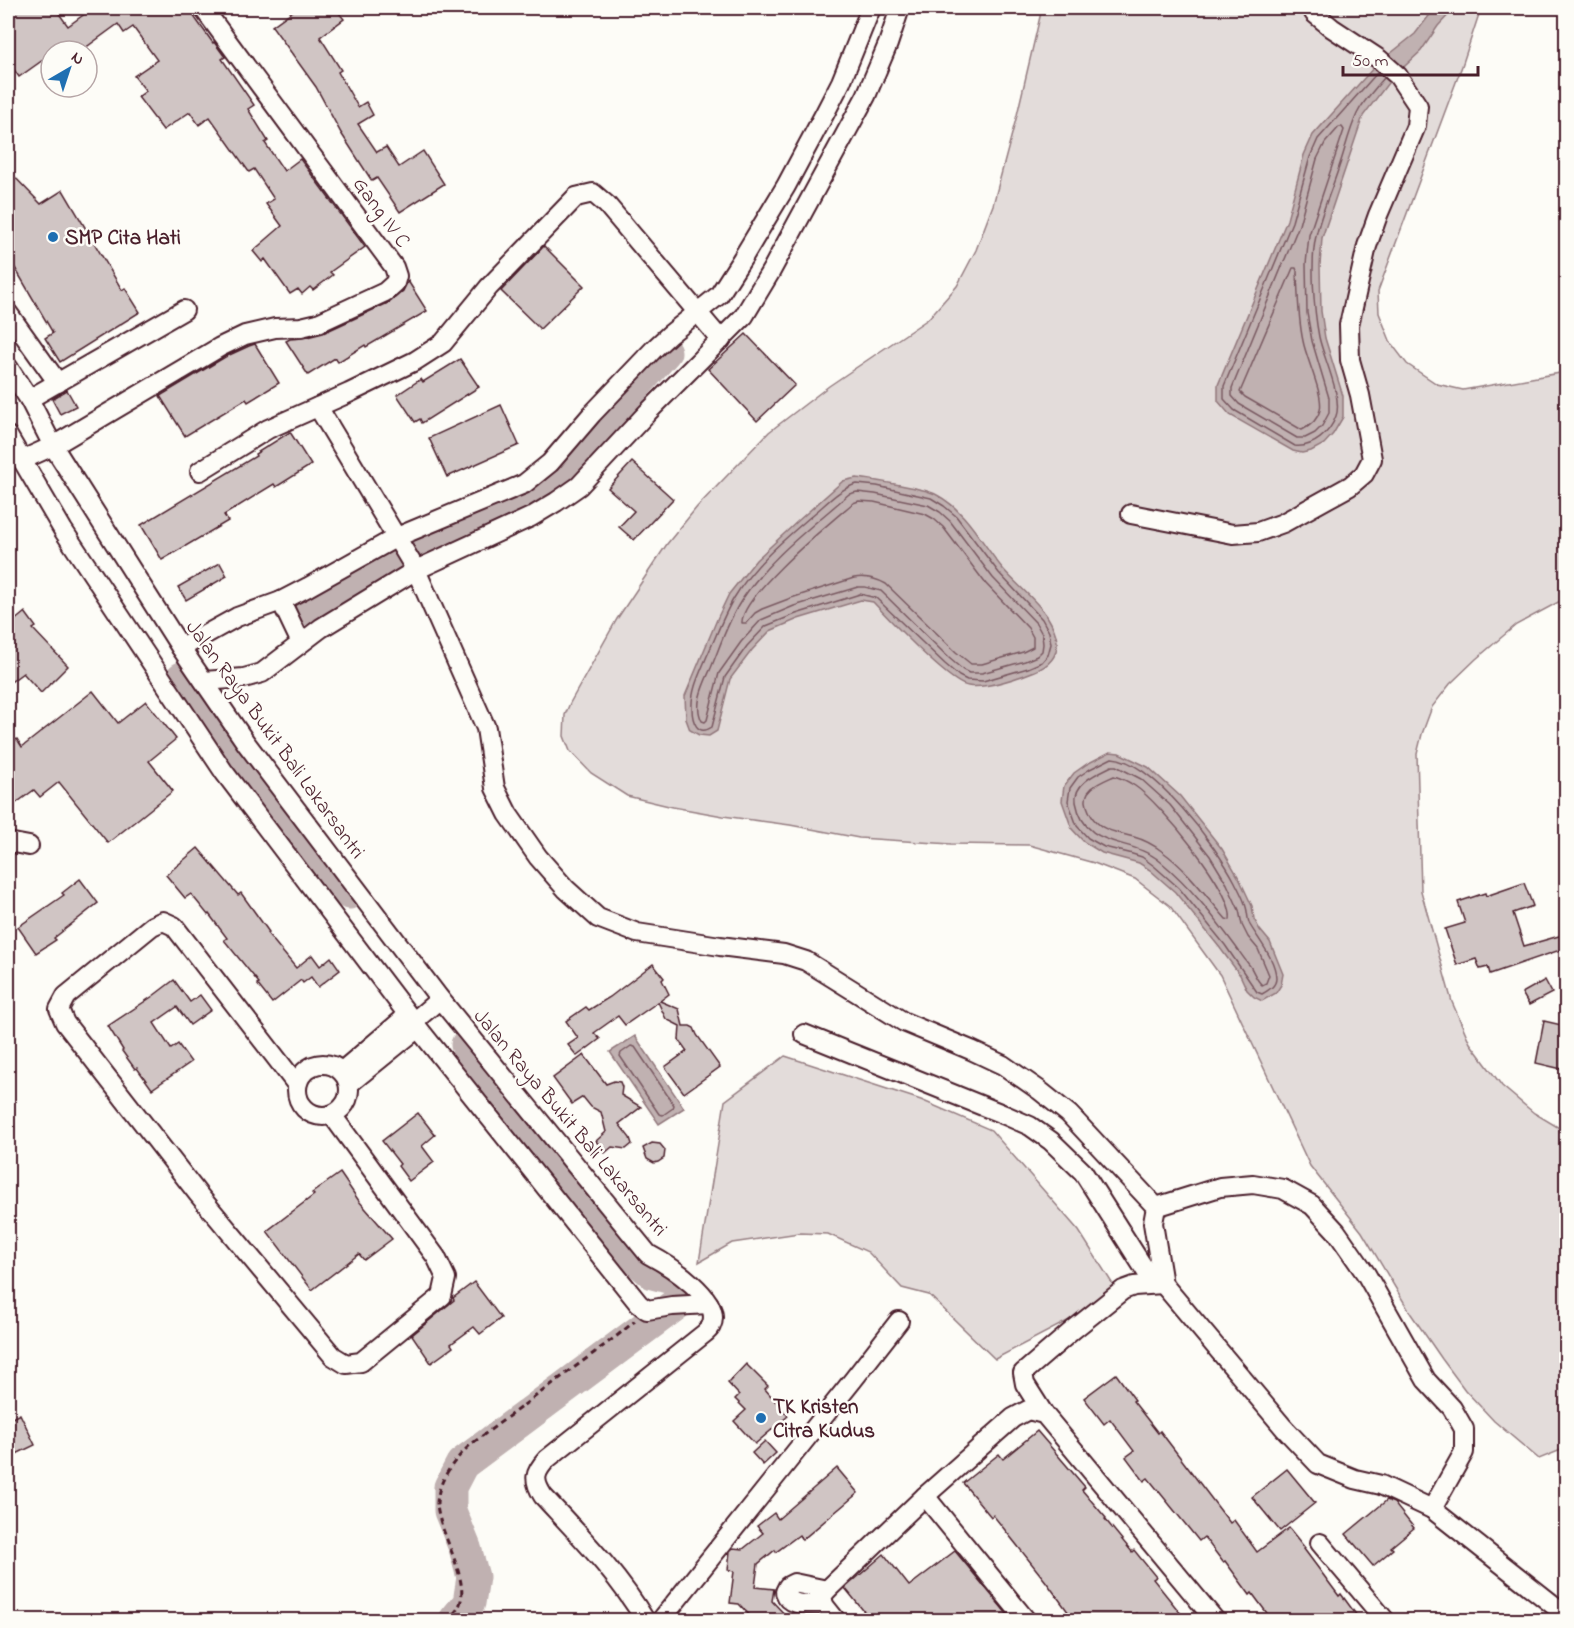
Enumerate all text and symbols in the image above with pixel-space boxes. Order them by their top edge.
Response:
north arrow [39,39,99,99]
scale bar [1343,39,1478,77]
text: N [65,46,89,72]
text: 50 m [1352,49,1389,75]
street label: Gang IV C [343,172,416,256]
place label: SMP Cita Hati [65,224,181,254]
marker: SMP Cita Hati [46,230,60,244]
street label: Jalan Raya Bukit Bali Lakarsantri [176,615,371,867]
street label: Jalan Raya Bukit Bali Lakarsantri [464,1003,674,1245]
place label: TK Kristen Citra Kudus [773,1393,875,1447]
marker: TK Kristen Citra Kudus [754,1411,768,1425]

